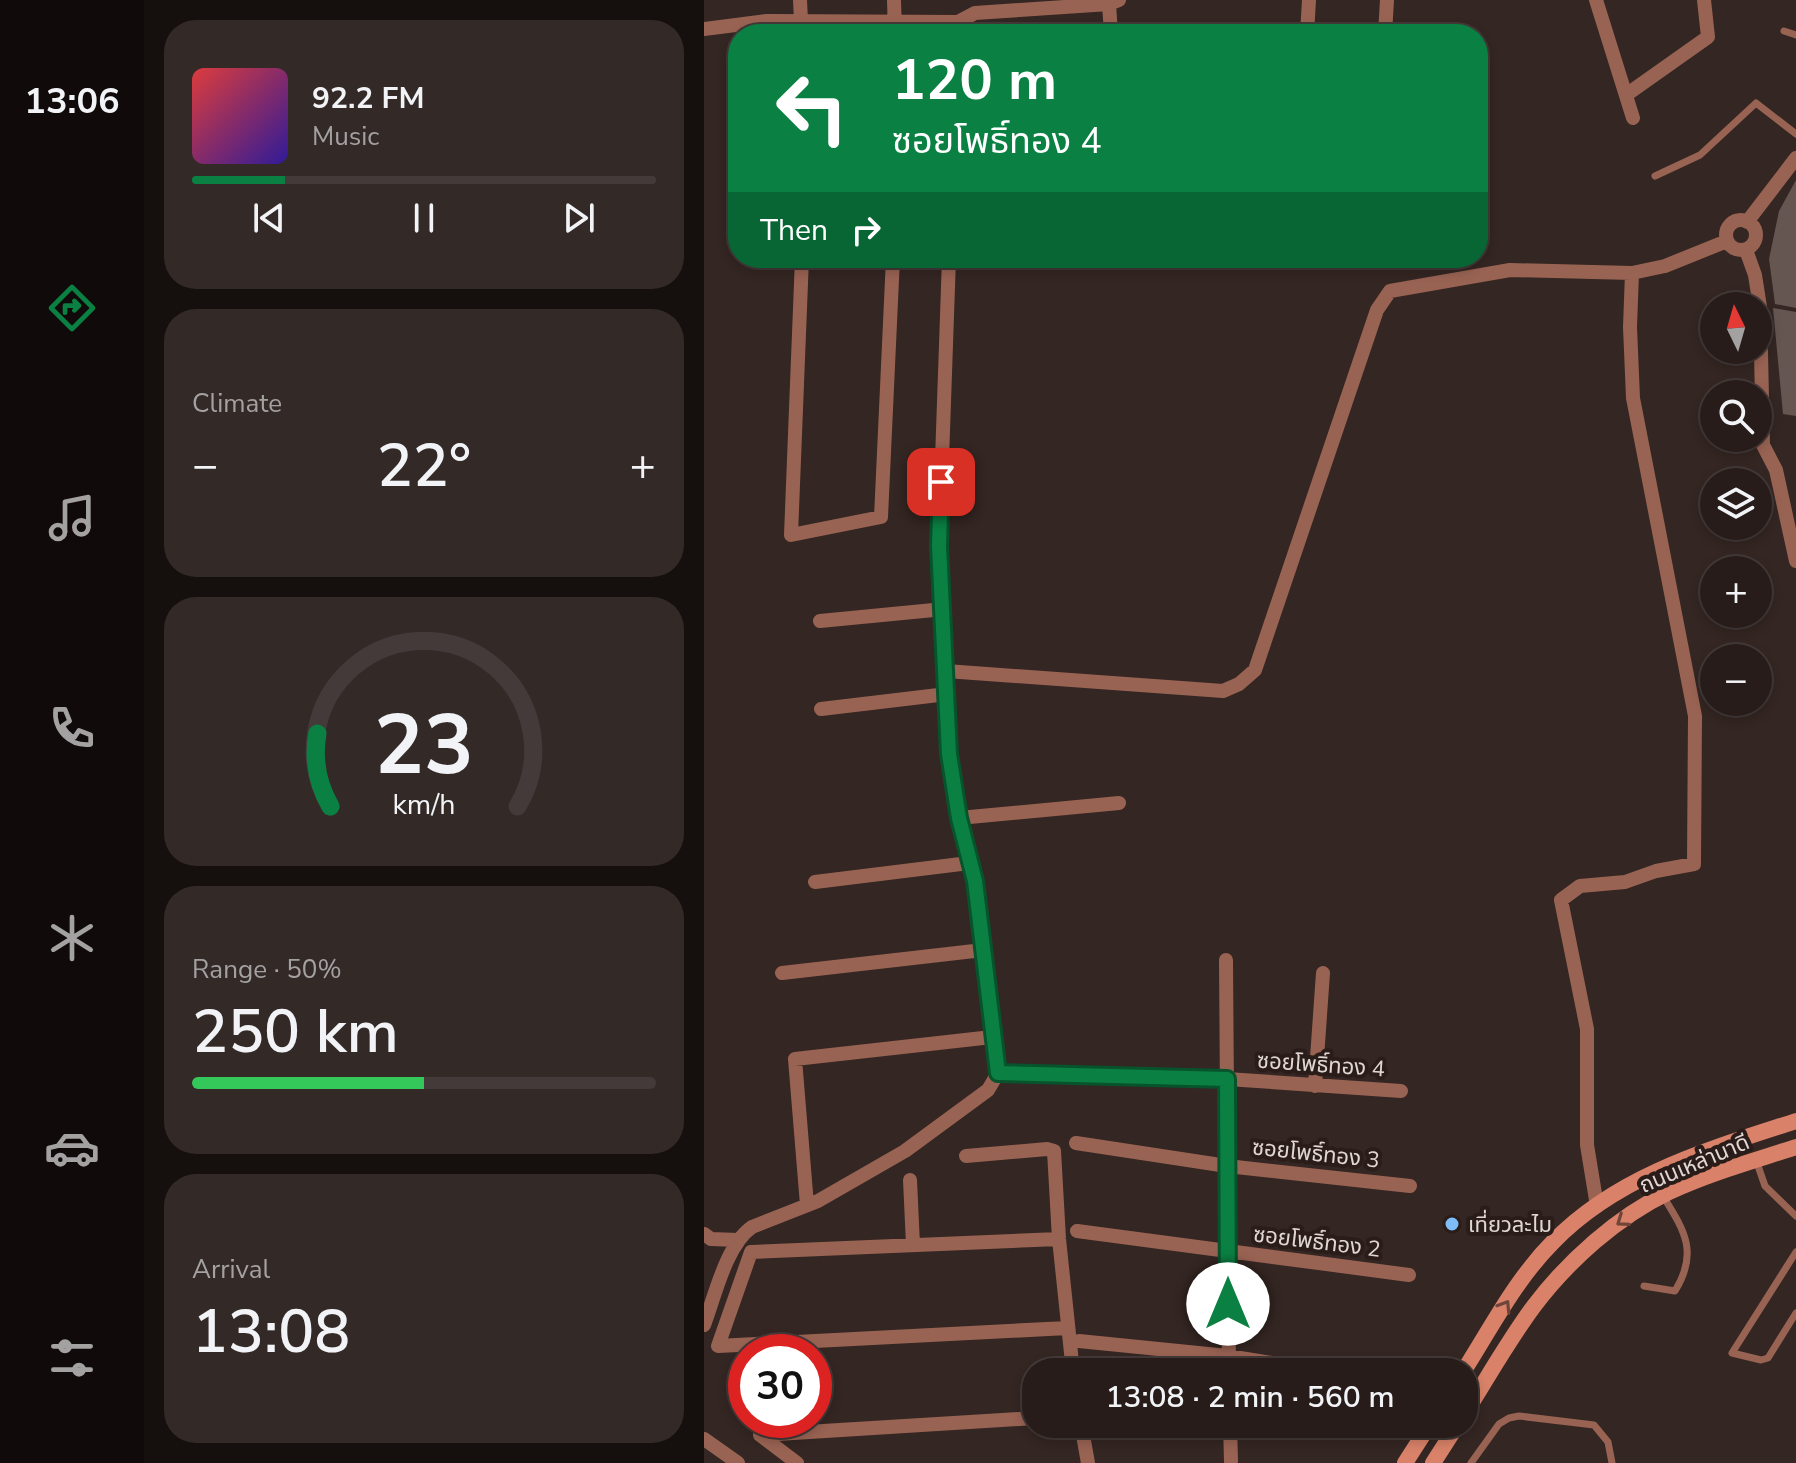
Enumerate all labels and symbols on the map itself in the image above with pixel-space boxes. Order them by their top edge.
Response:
north arrow [1700,292,1772,364]
pin [907,448,975,516]
street label: ซอยโพธิ์ทอง 4 [1256,1046,1386,1084]
street label: ถนนเหล่านาดี [1635,1127,1754,1201]
street label: ซอยโพธิ์ทอง 3 [1251,1132,1381,1176]
place label: เที่ยวละไม [1468,1209,1552,1240]
one-way arrow [1617,1211,1631,1226]
marker: เที่ยวละไม [1443,1215,1461,1233]
street label: ซอยโพธิ์ทอง 2 [1251,1219,1382,1265]
position arrow [1186,1262,1270,1346]
one-way arrow [1496,1300,1511,1315]
speed limit sign: 30 [728,1334,832,1438]

